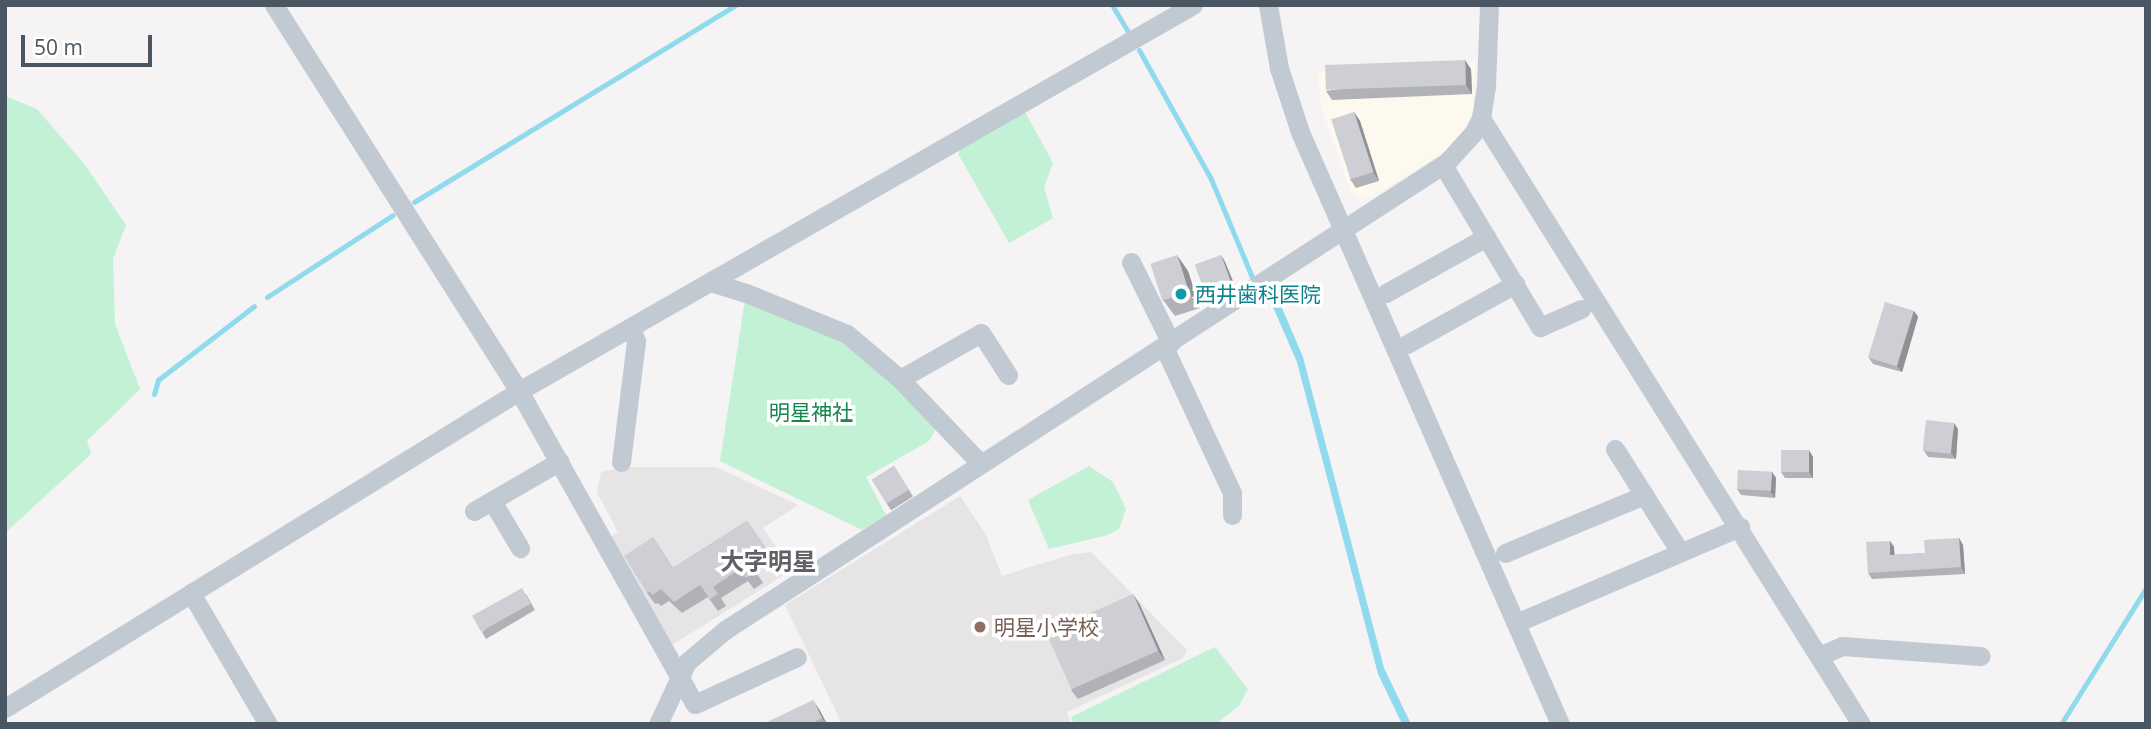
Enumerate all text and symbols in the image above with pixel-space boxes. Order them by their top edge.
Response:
scale bar [24,21,156,65]
text: 50 m [34,33,83,61]
place label: 西井歯科医院 [1195,281,1321,307]
marker: 西井歯科医院 [1173,286,1189,302]
park label: 明星神社 [769,399,853,425]
district label: 大字明星 [720,547,816,575]
place label: 明星小学校 [994,614,1099,640]
marker: 明星小学校 [972,619,988,635]

